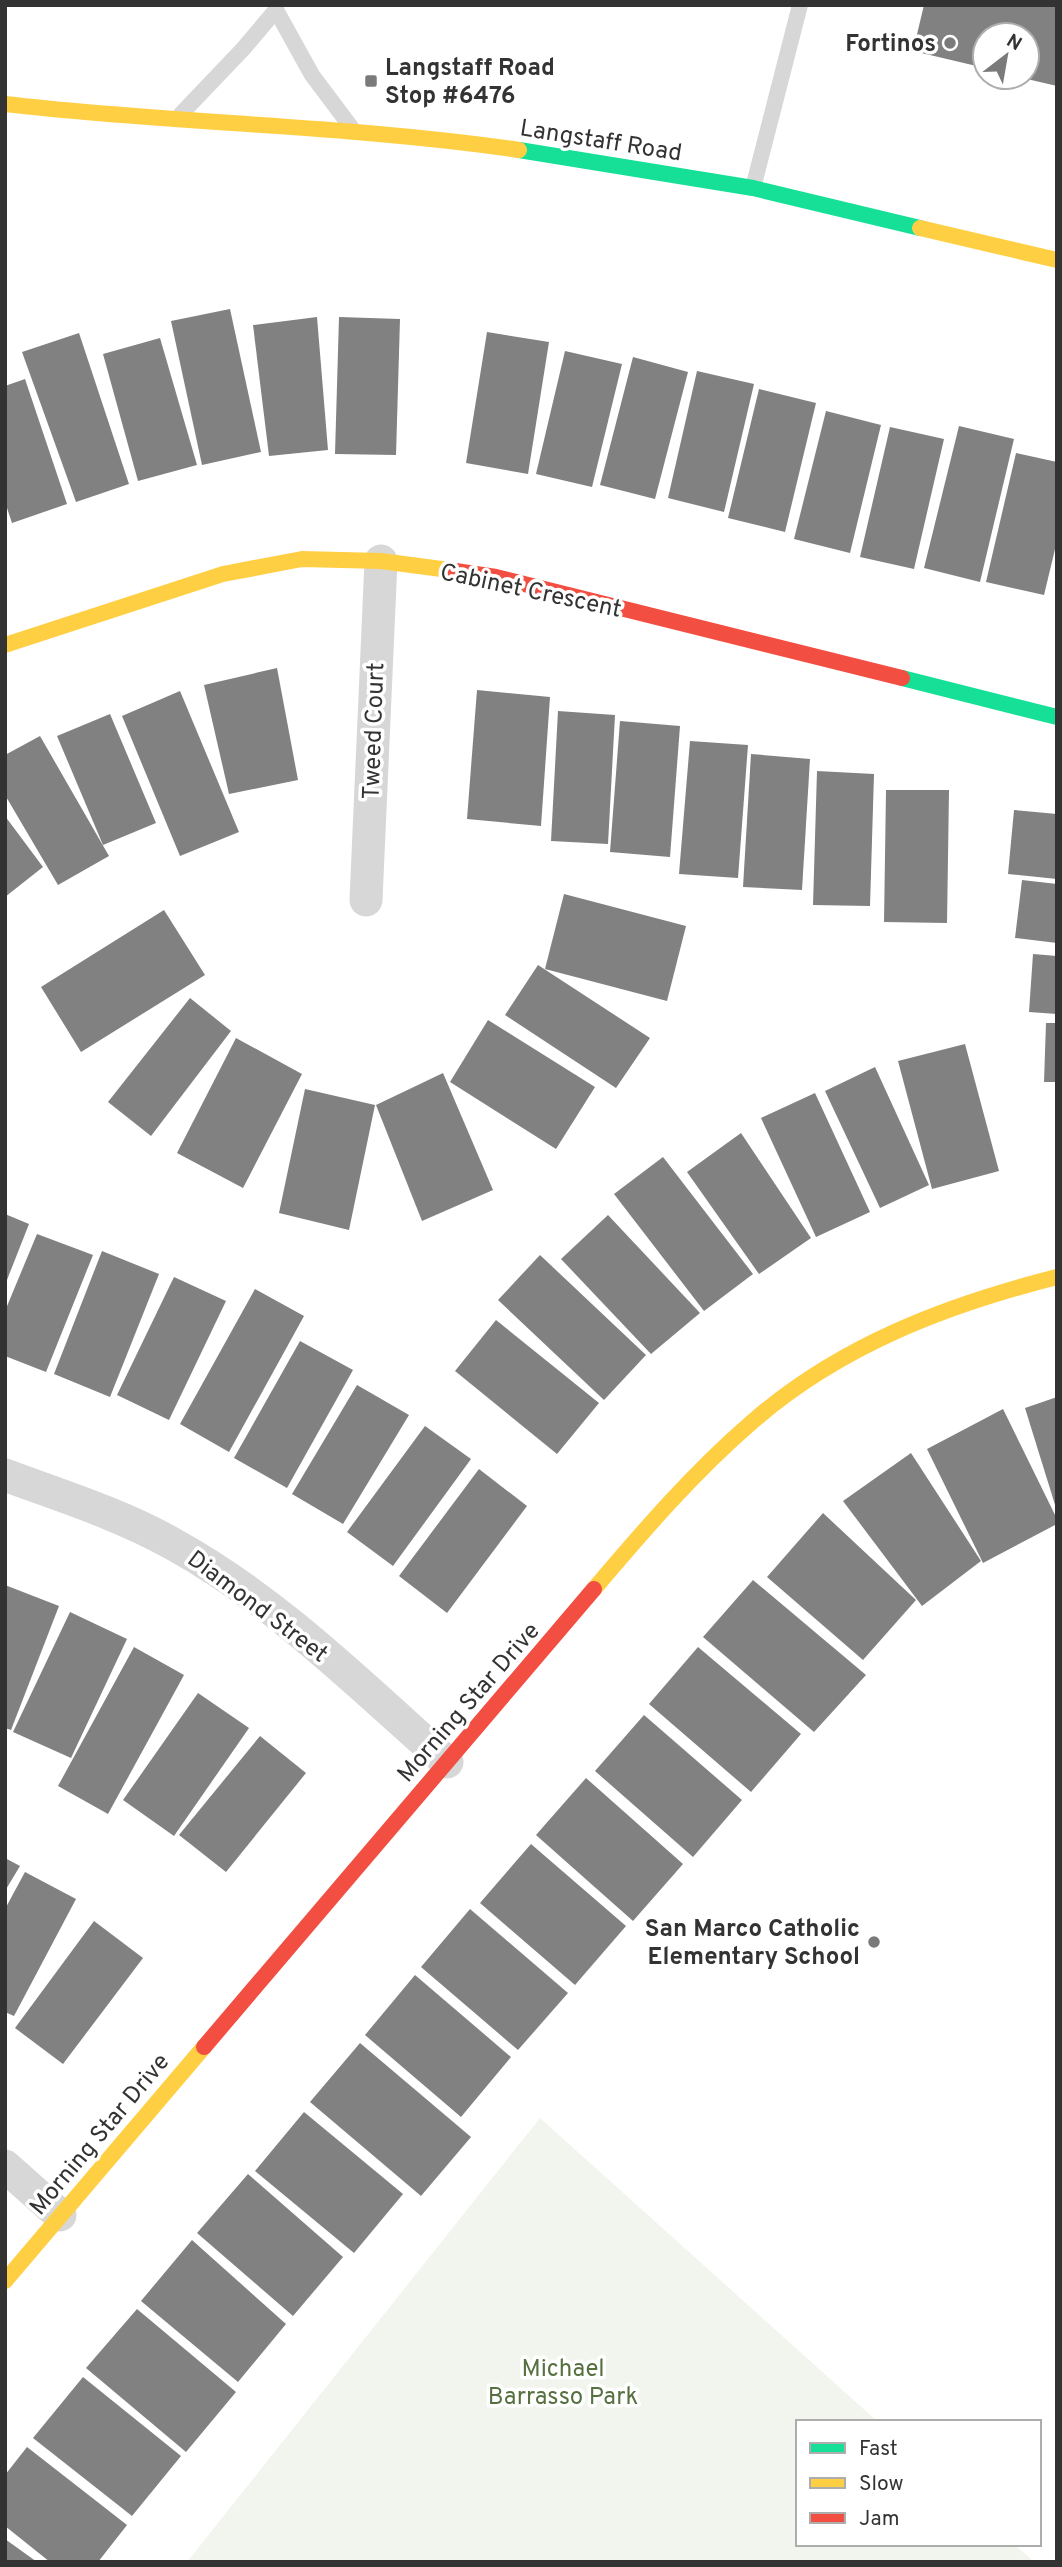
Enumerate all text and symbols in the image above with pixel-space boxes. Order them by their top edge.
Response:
north arrow [971,21,1041,91]
text: N [1002,29,1026,57]
place label: Fortinos [845,30,936,60]
marker: Fortinos [942,35,958,51]
place label: Langstaff Road Stop #6476 [385,54,555,112]
marker: Langstaff Road Stop #6476 [363,73,379,89]
street label: Langstaff Road [518,114,684,170]
street label: Cabinet Crescent [437,558,624,626]
street label: Tweed Court [358,662,392,800]
street label: Diamond Street [181,1545,333,1670]
street label: Morning Star Drive [392,1617,547,1789]
place label: San Marco Catholic Elementary School [645,1915,860,1973]
marker: San Marco Catholic Elementary School [866,1934,882,1950]
street label: Morning Star Drive [24,2048,177,2222]
park label: Michael Barrasso Park [488,2355,638,2413]
legend [796,2420,1041,2546]
text: Fast [859,2436,898,2463]
text: Slow [859,2471,904,2498]
text: Jam [859,2506,900,2533]

